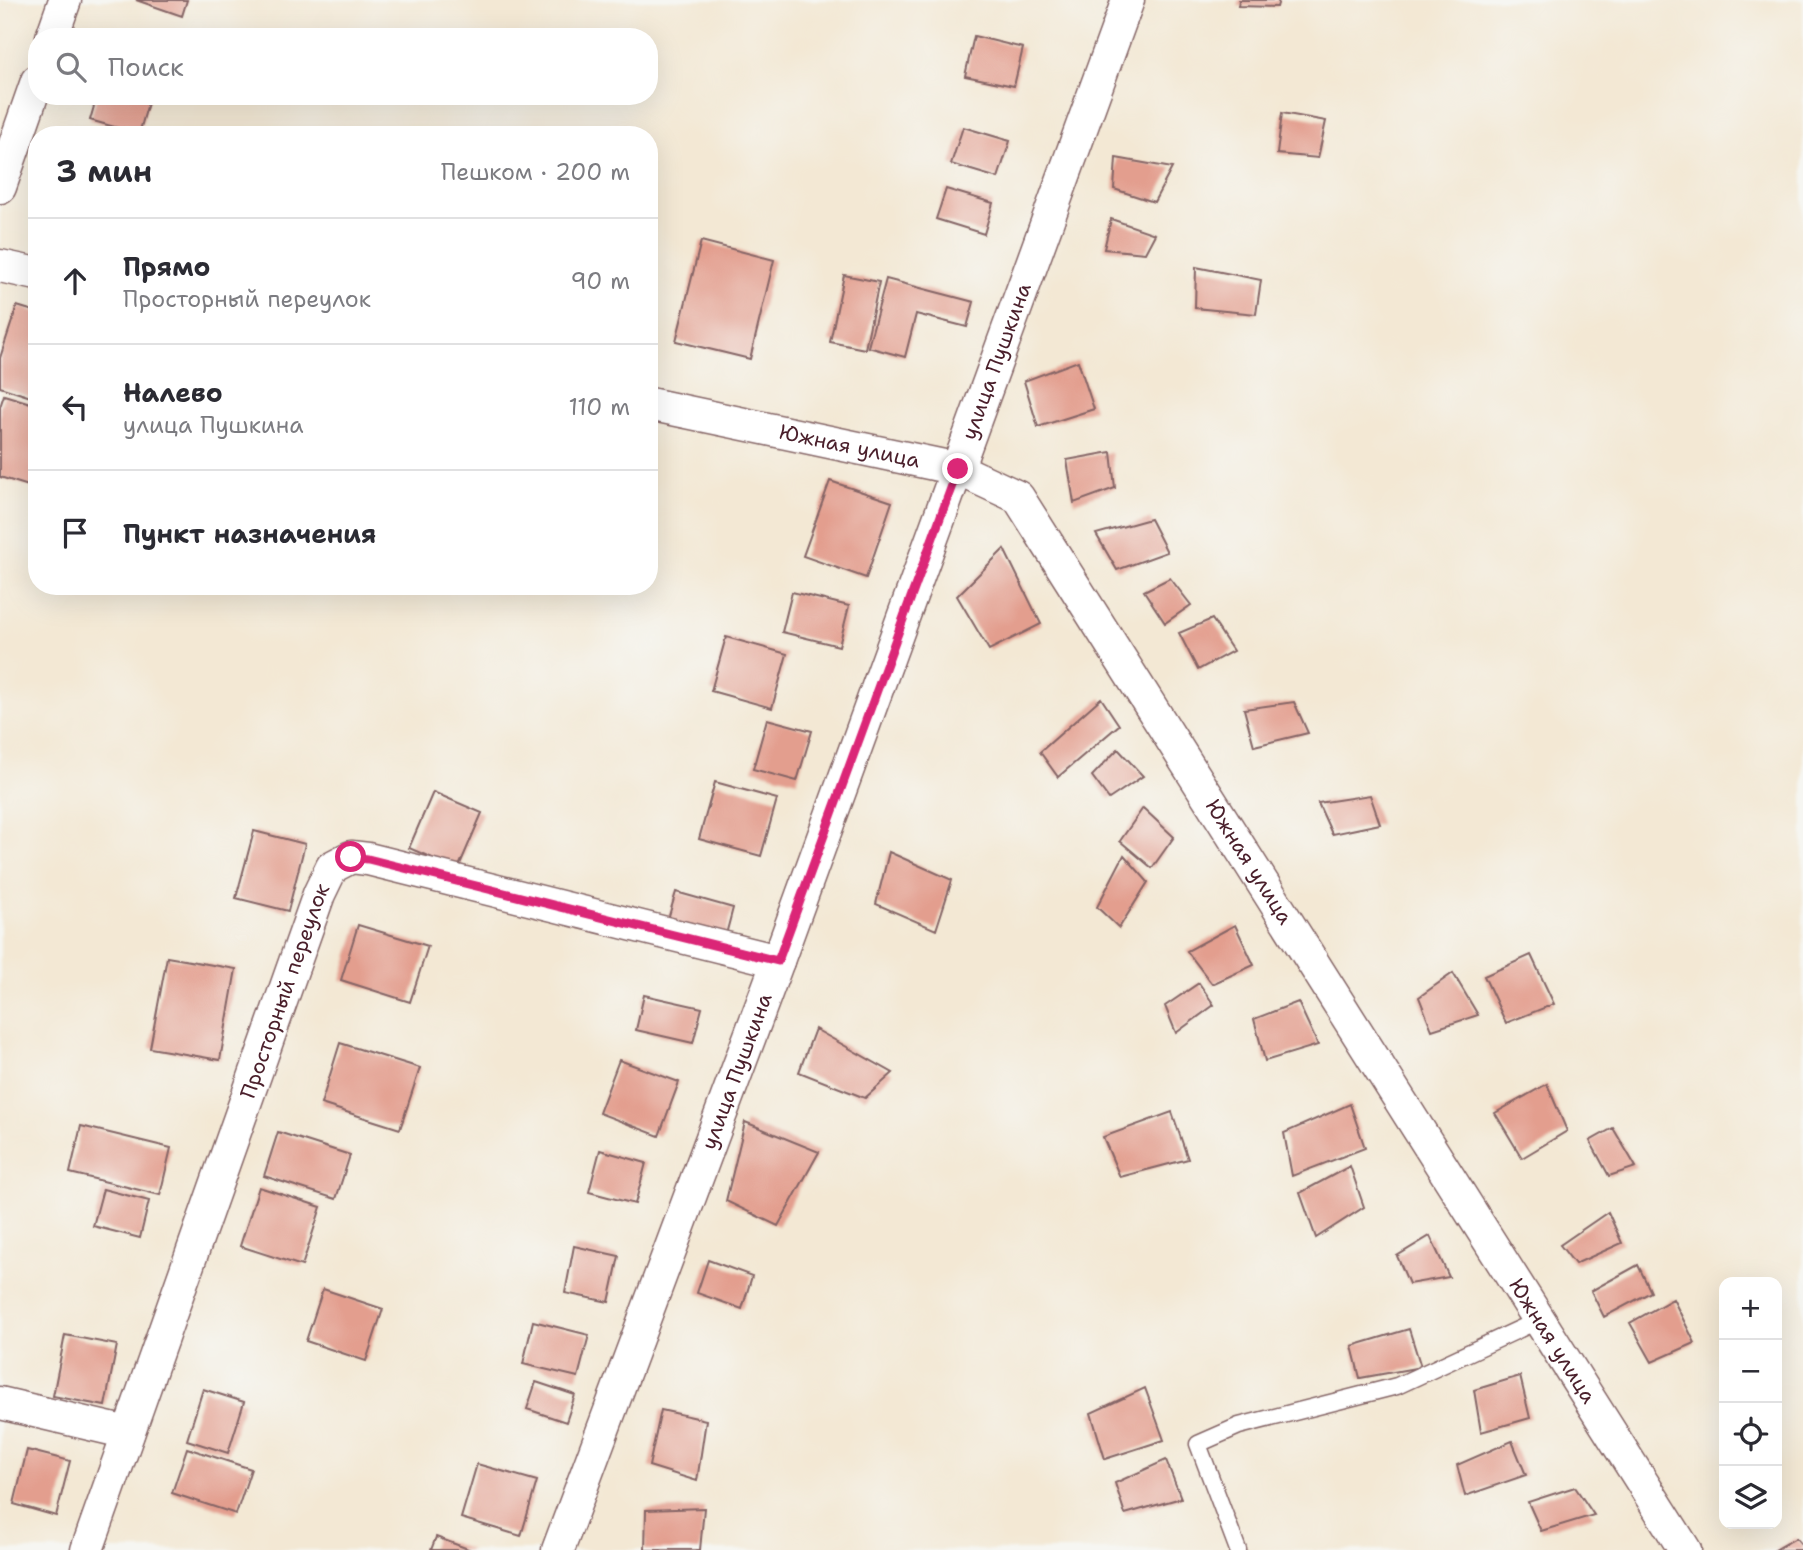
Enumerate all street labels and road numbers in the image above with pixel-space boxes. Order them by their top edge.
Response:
street label: улица Пушкина [955,279,1038,444]
street label: Южная улица [777,418,922,475]
street label: Южная улица [1199,794,1299,930]
street label: Просторный переулок [234,878,336,1102]
street label: улица Пушкина [695,989,779,1153]
street label: Южная улица [1502,1273,1603,1409]

